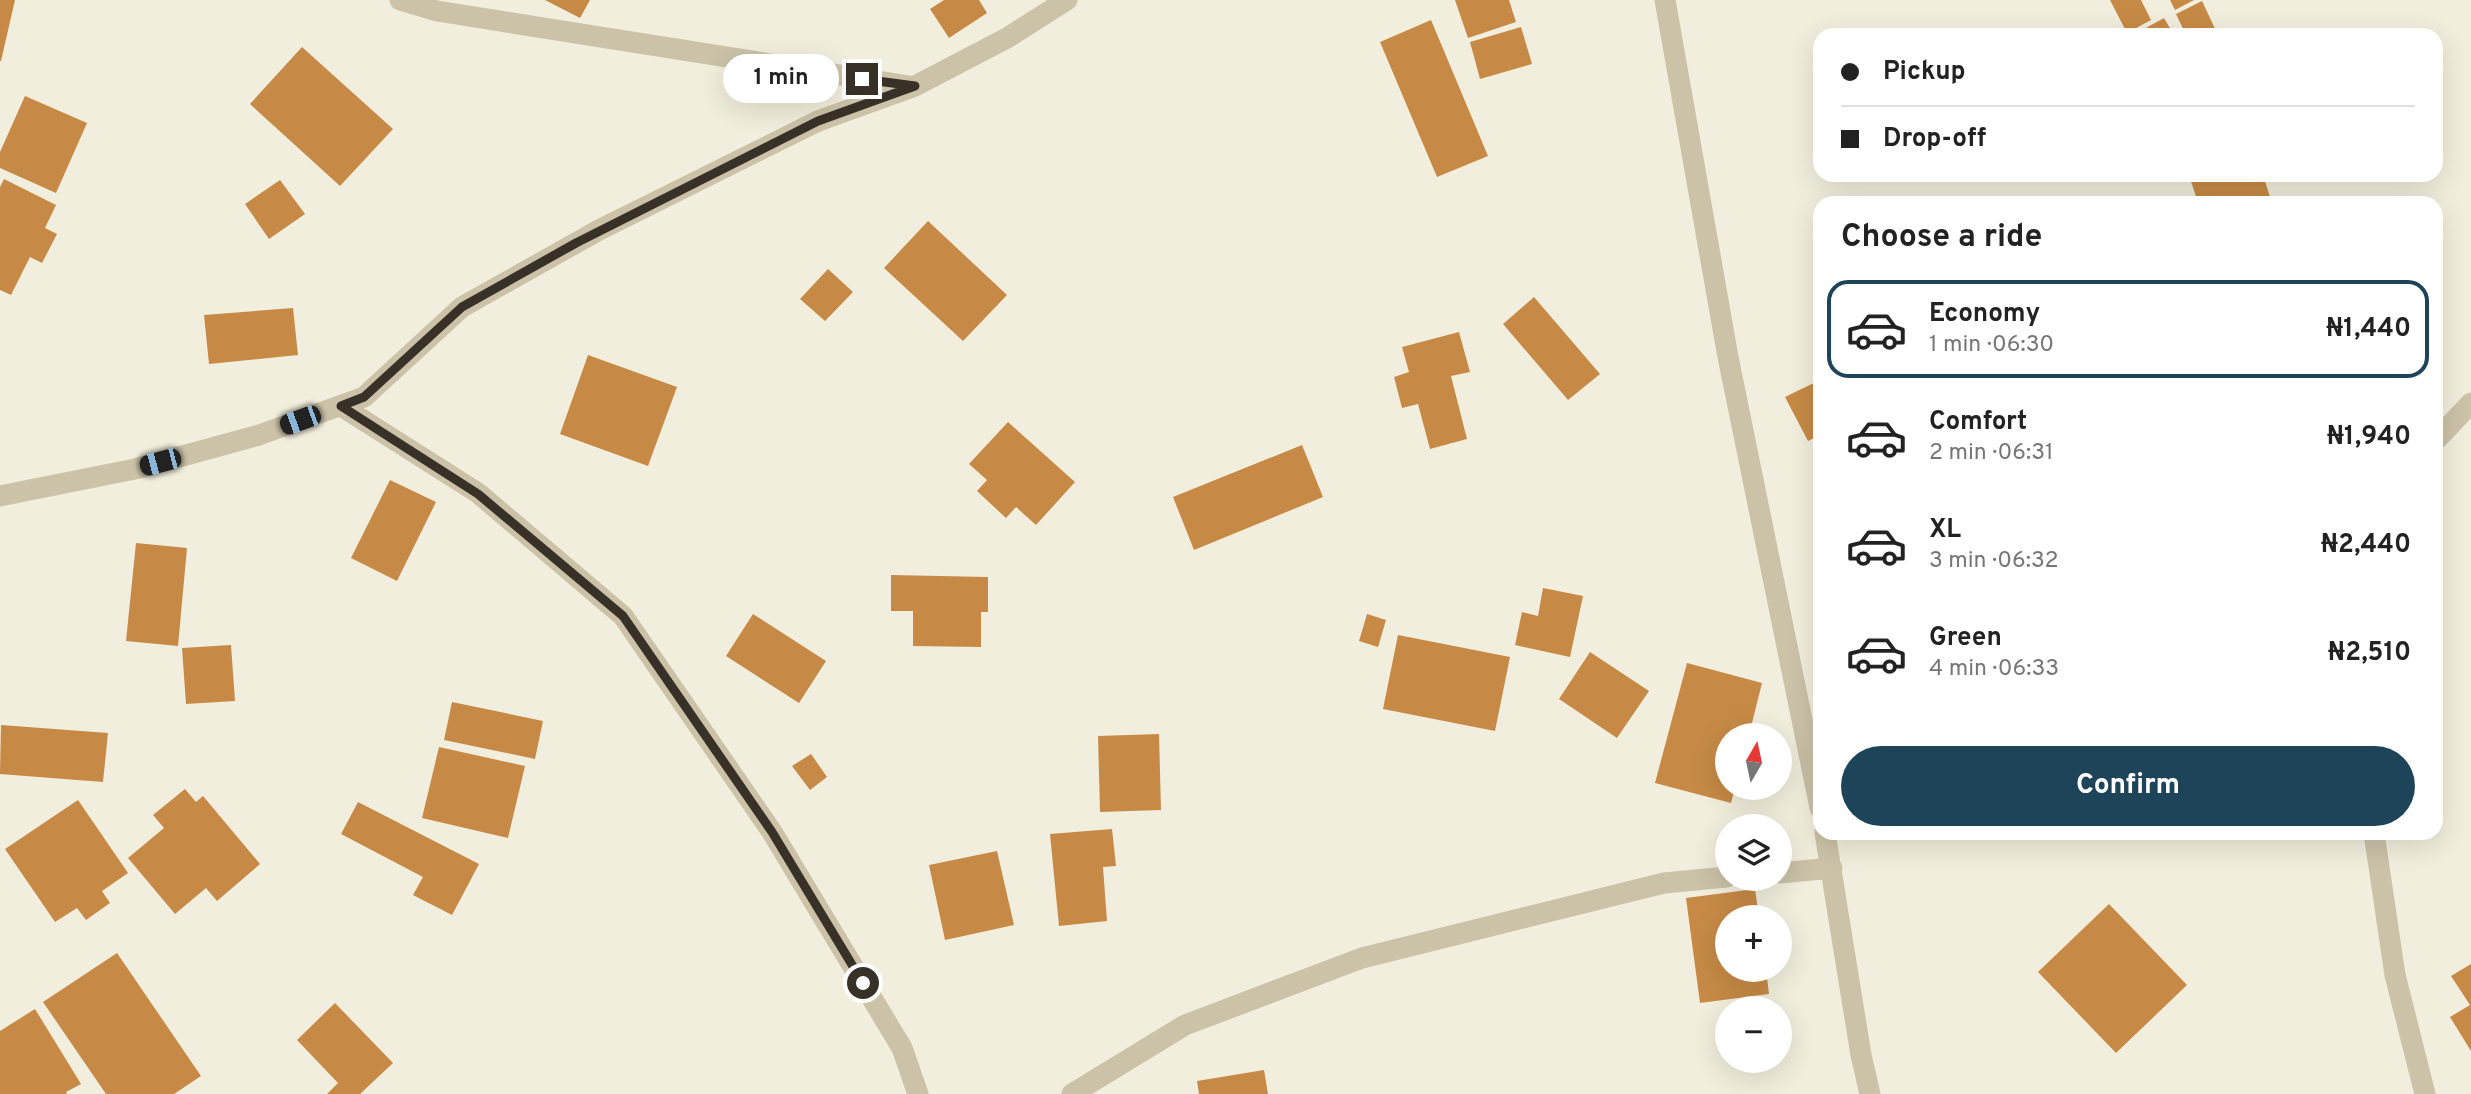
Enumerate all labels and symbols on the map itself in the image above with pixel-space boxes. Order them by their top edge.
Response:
callout: 1 min [722,55,838,104]
route end [846,63,878,95]
car [277,403,324,437]
car [137,446,184,478]
north arrow [1715,723,1792,800]
route start [847,967,879,999]

